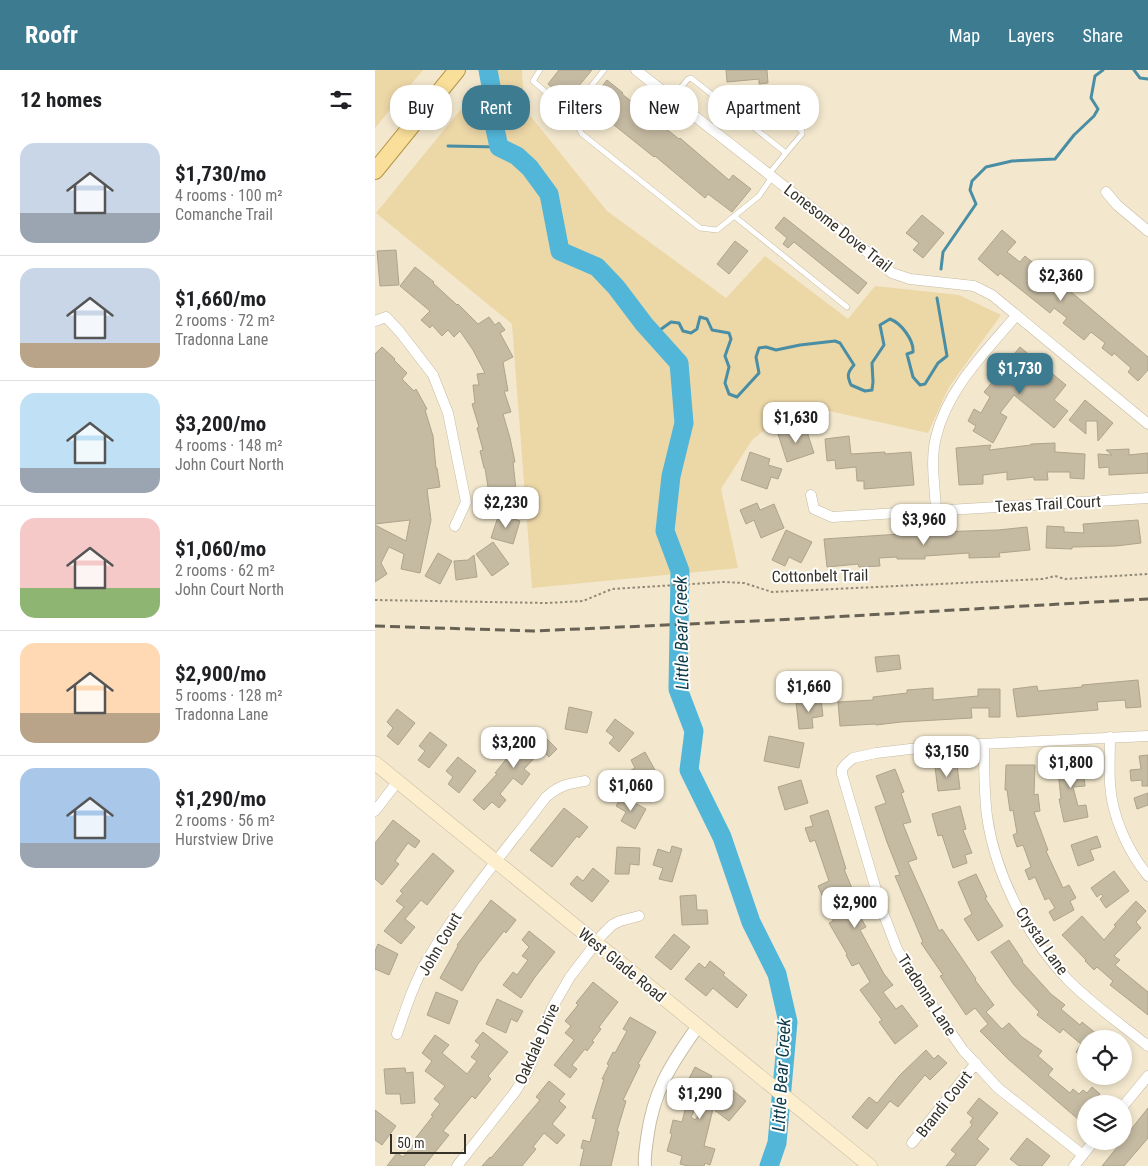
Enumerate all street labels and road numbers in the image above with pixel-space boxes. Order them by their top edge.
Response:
street label: Lonesome Dove Trail [780,180,896,276]
street label: Texas Trail Court [994,492,1102,516]
street label: Cottonbelt Trail [772,566,868,586]
street label: Crystal Lane [1012,903,1072,979]
street label: John Court [414,909,466,979]
street label: West Glade Road [574,924,670,1006]
street label: Tradonna Lane [894,951,960,1039]
street label: Oakdale Drive [511,1001,563,1087]
street label: Brandi Court [912,1067,976,1141]

